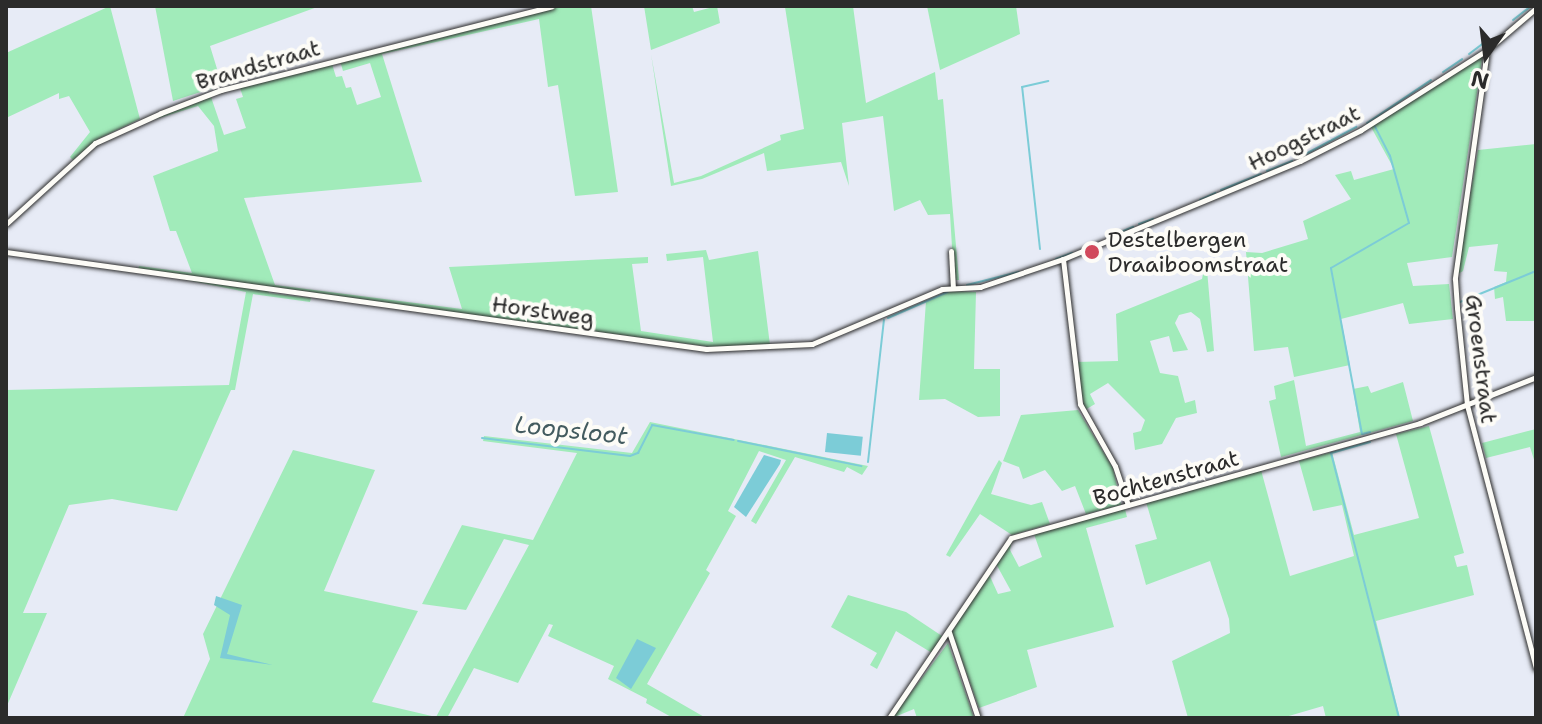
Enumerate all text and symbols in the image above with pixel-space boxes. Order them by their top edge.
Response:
north arrow [1446,16,1526,96]
street label: Brandstraat [193,35,323,95]
text: N [1468,64,1492,96]
street label: Hoogstraat [1244,100,1364,176]
place label: Destelbergen Draaiboomstraat [1108,226,1288,278]
marker: Destelbergen Draaiboomstraat [1083,243,1101,261]
street label: Horstweg [490,291,596,331]
street label: Groenstraat [1460,293,1502,425]
water label: Loopsloot [513,411,629,451]
street label: Bochtenstraat [1090,445,1242,511]

